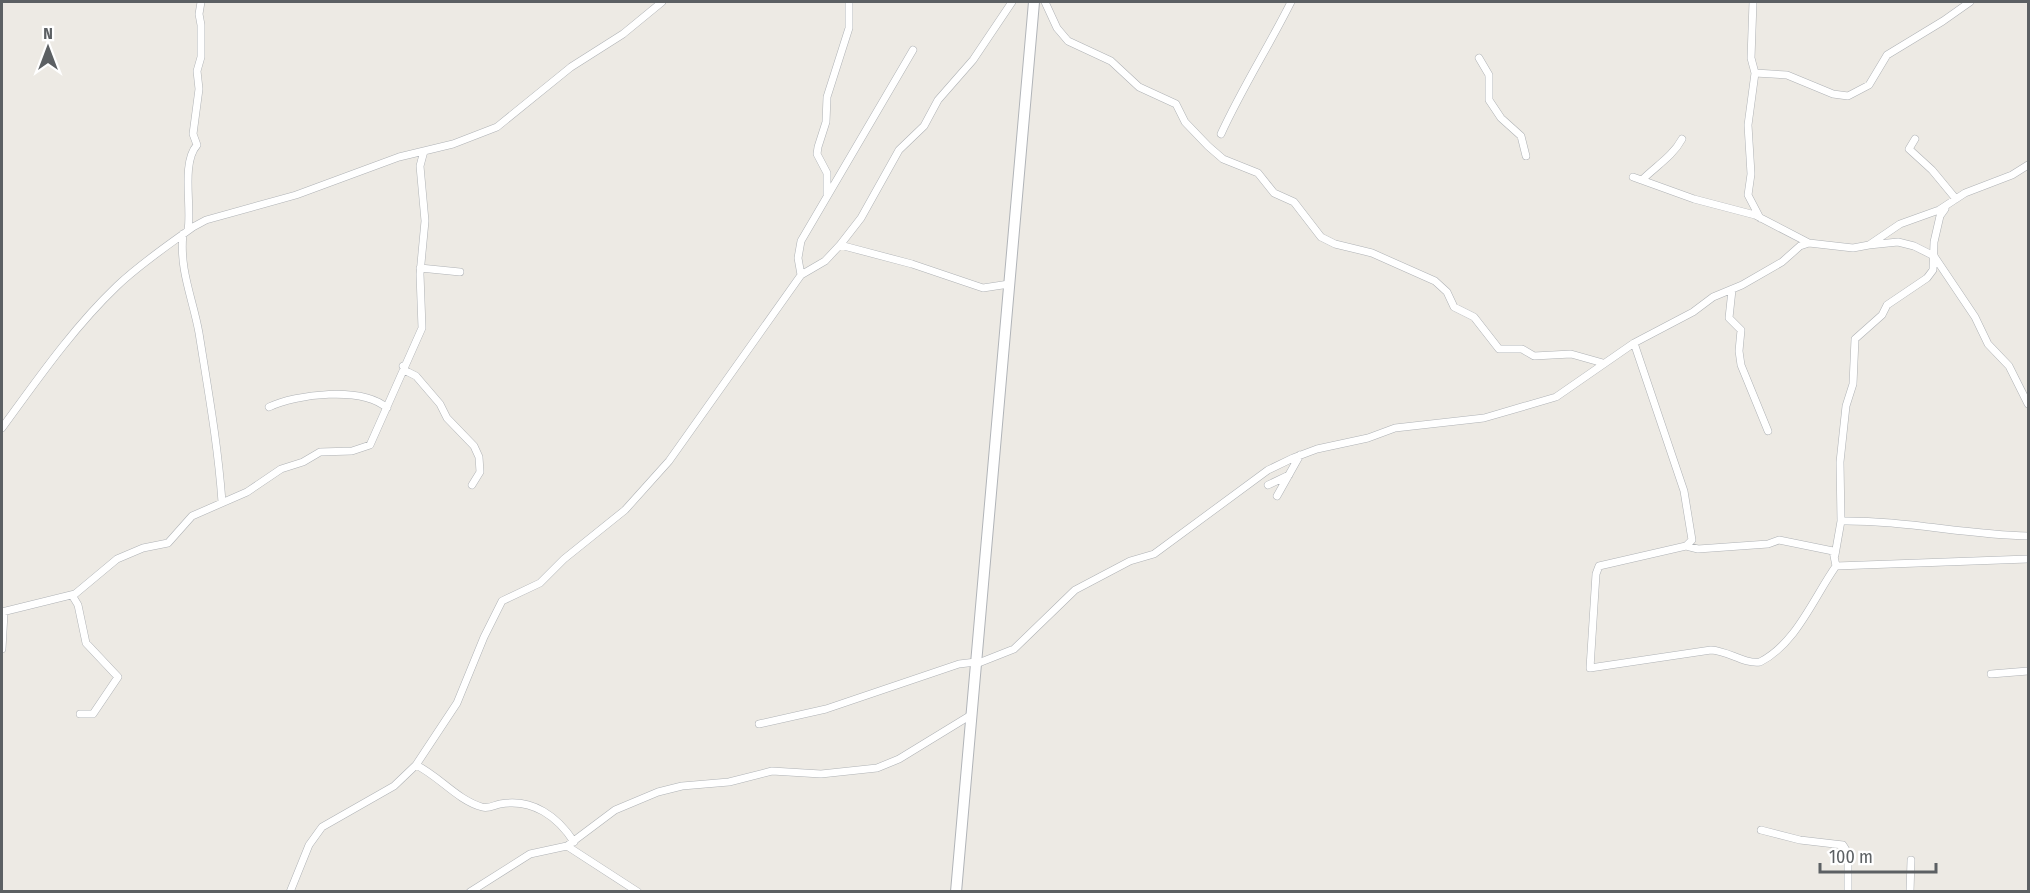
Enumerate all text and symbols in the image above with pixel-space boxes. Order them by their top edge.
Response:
north arrow [18,18,78,78]
text: N [43,24,53,43]
scale bar [1820,836,1936,874]
text: 100 m [1829,846,1873,868]

